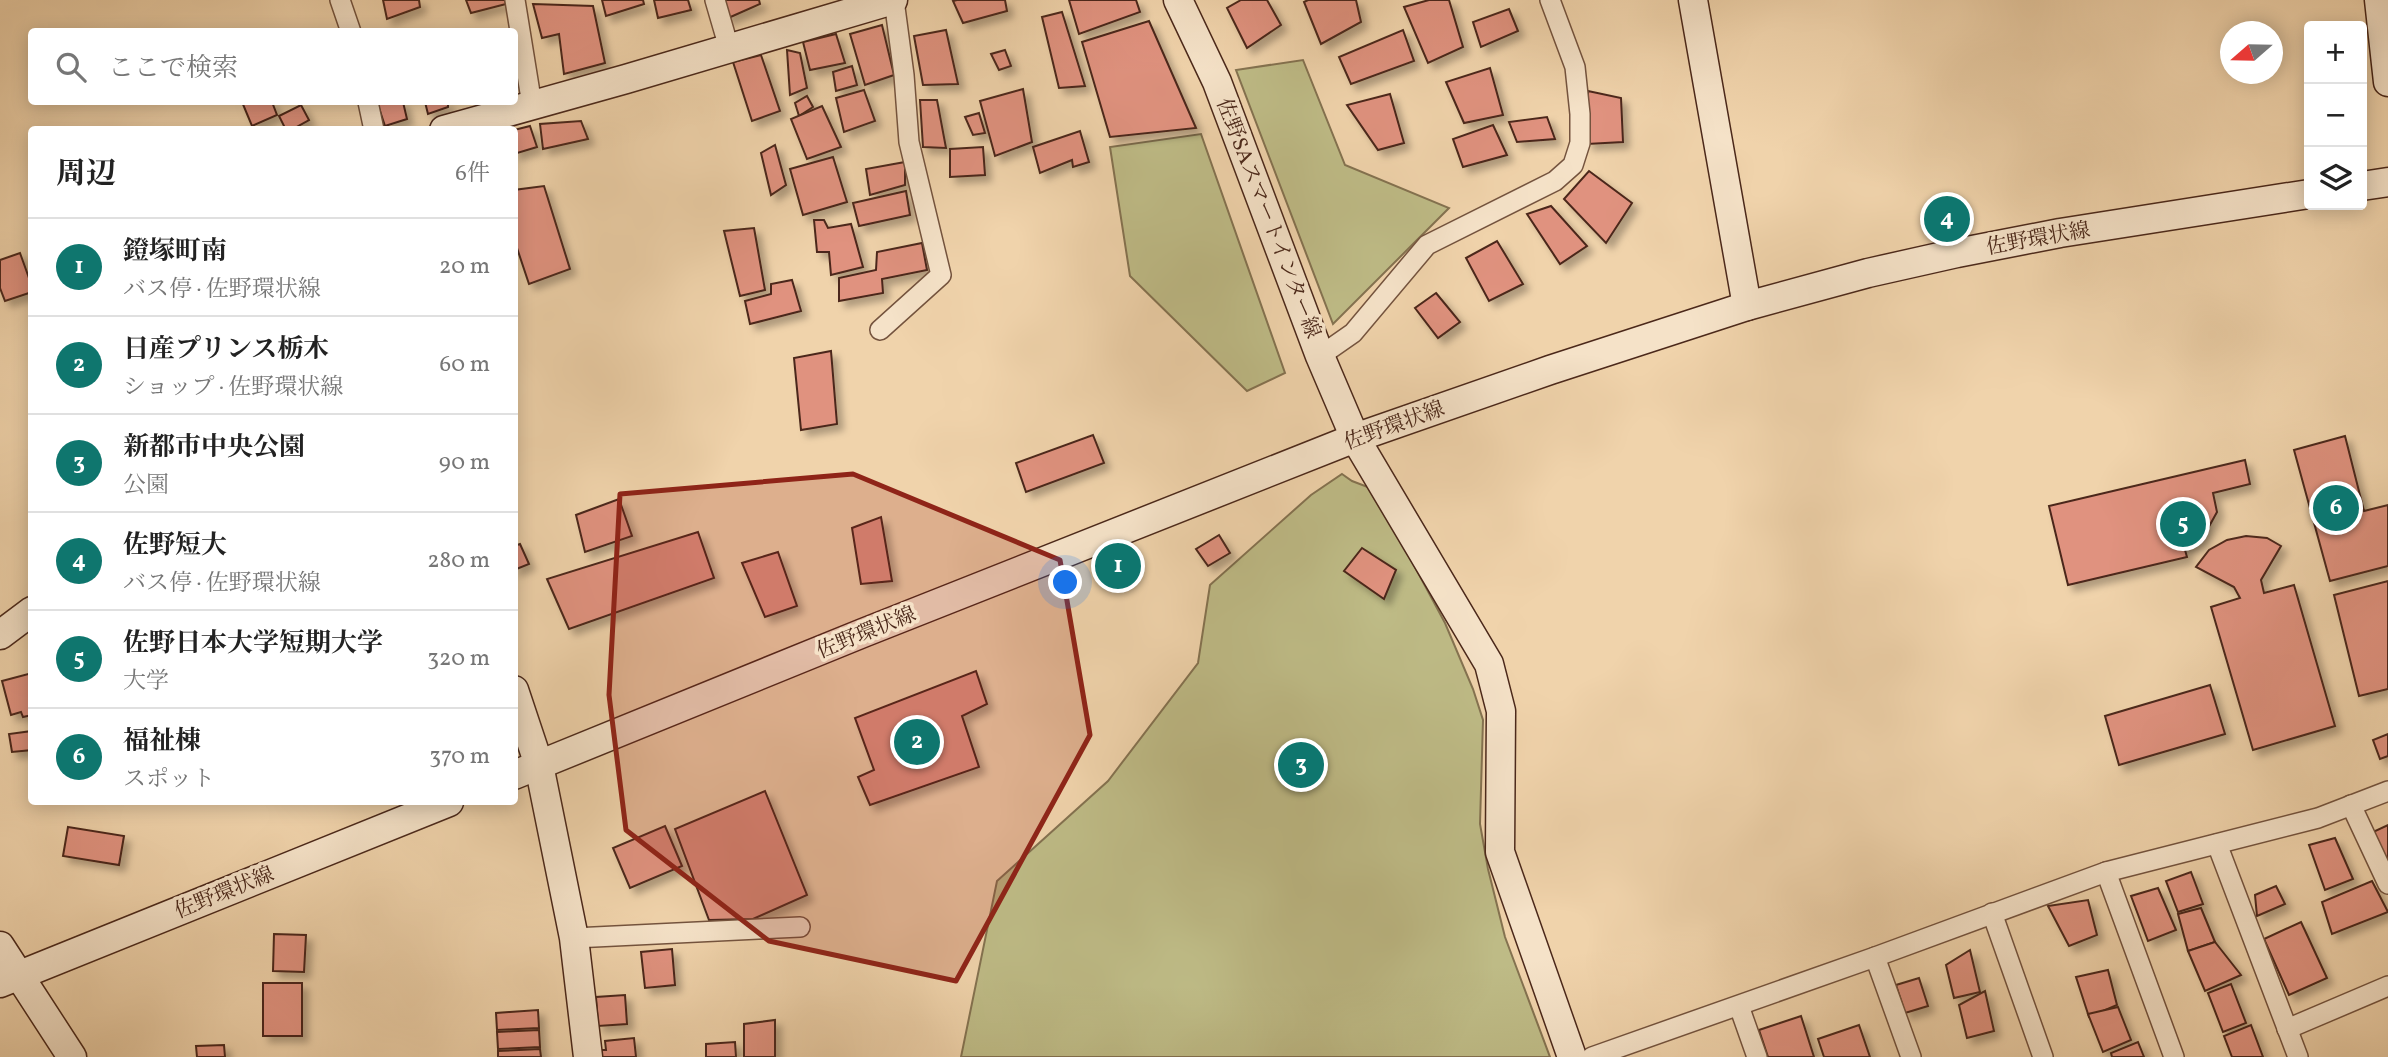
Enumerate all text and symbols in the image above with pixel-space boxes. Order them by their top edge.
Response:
north arrow [2220,21,2283,84]
map controls [2304,21,2367,210]
button: + [2304,21,2367,84]
search box [28,28,518,105]
icon: search [52,48,90,86]
text: ここで検索 [108,51,238,87]
button: − [2304,84,2367,147]
street label: 佐野SAスマートインター線 [1208,94,1327,343]
button: layers [2304,147,2367,210]
text: 周辺 [56,154,116,196]
text: 6件 [455,158,490,190]
pin: 4 [1924,193,1970,245]
street label: 佐野環状線 [1984,216,2092,263]
text: 鐙塚町南 [123,234,227,270]
text: 1 [74,251,84,283]
text: 20 m [439,251,490,283]
text: バス停 · 佐野環状線 [123,274,321,306]
text: 日産プリンス栃木 [123,332,329,368]
text: 2 [73,349,85,381]
text: 60 m [440,349,490,381]
text: ショップ · 佐野環状線 [123,372,343,404]
street label: 佐野環状線 [1340,395,1449,458]
text: 新都市中央公園 [123,430,305,466]
text: 3 [73,447,85,479]
text: 90 m [439,447,490,479]
text: 公園 [123,470,169,502]
pin: 6 [2313,482,2359,534]
pin: 5 [2160,498,2206,550]
text: 佐野短大 [123,528,227,564]
pin: 1 [1095,540,1141,592]
text: 4 [72,545,86,577]
text: 280 m [427,545,490,577]
your location [1048,565,1082,599]
text: バス停 · 佐野環状線 [123,568,321,600]
street label: 佐野環状線 [812,600,921,667]
text: 佐野日本大学短期大学 [123,626,383,662]
text: 5 [73,643,85,675]
text: 320 m [427,643,490,675]
text: 大学 [123,666,169,698]
pin: 2 [894,716,940,768]
text: 福祉棟 [123,724,201,760]
pin: 3 [1278,739,1324,791]
text: 6 [73,741,85,773]
text: 370 m [429,741,490,773]
text: スポット [123,764,215,796]
street label: 佐野環状線 [170,860,279,927]

